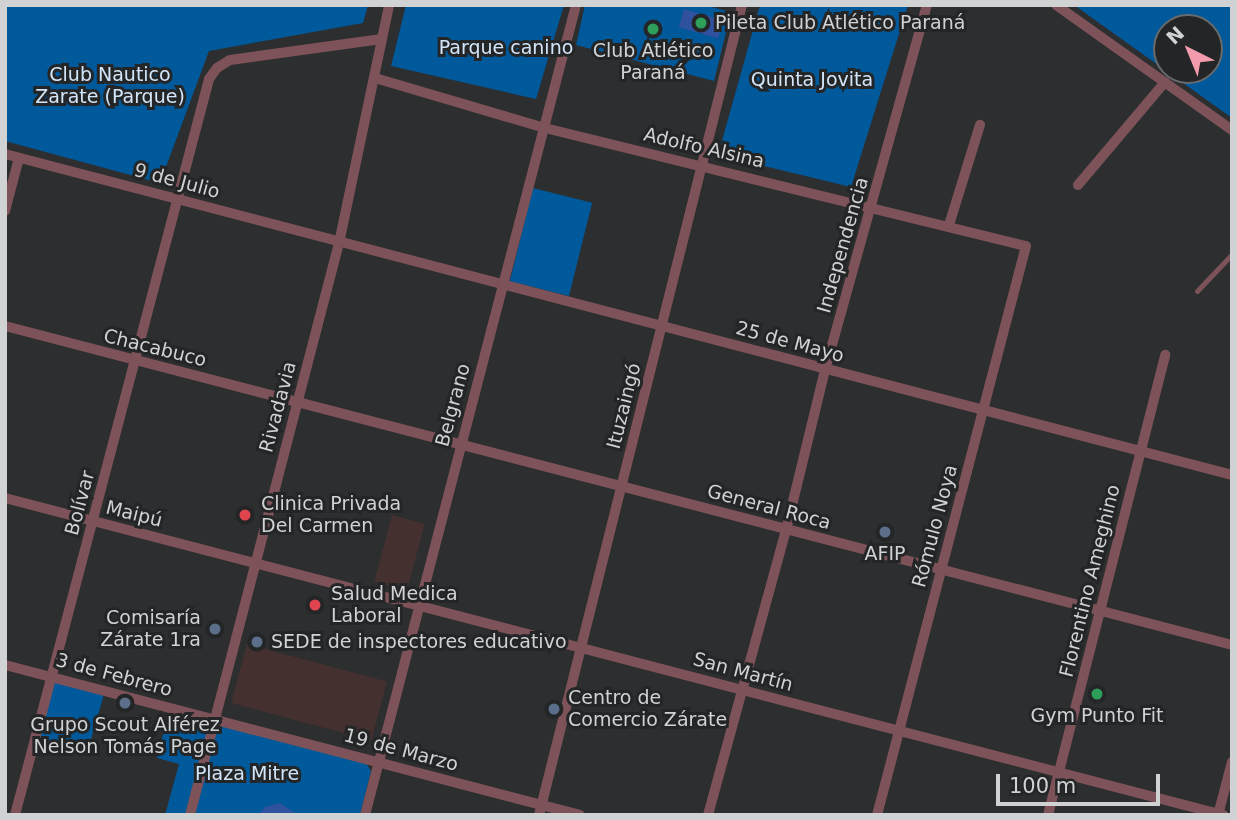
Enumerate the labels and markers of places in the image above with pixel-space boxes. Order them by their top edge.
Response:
place label: Pileta Club Atlético Paraná [715,12,965,34]
marker: Pileta Club Atlético Paraná [693,15,709,31]
marker: Club Atlético Paraná [645,21,661,37]
place label: Club Atlético Paraná [593,40,713,84]
place label: Clinica Privada Del Carmen [261,493,401,537]
marker: Clinica Privada Del Carmen [235,505,255,525]
marker: AFIP [877,524,893,540]
place label: AFIP [865,543,905,565]
place label: Salud Medica Laboral [331,583,458,627]
marker: Salud Medica Laboral [305,595,325,615]
place label: Comisaría Zárate 1ra [100,607,201,651]
marker: Comisaría Zárate 1ra [207,621,223,637]
place label: SEDE de inspectores educativo [271,631,567,653]
marker: SEDE de inspectores educativo [249,634,265,650]
marker: Gym Punto Fit [1089,686,1105,702]
place label: Centro de Comercio Zárate [568,687,727,731]
marker: Grupo Scout Alférez Nelson Tomás Page [117,695,133,711]
marker: Centro de Comercio Zárate [546,701,562,717]
place label: Gym Punto Fit [1030,705,1164,727]
place label: Grupo Scout Alférez Nelson Tomás Page [30,714,220,758]

